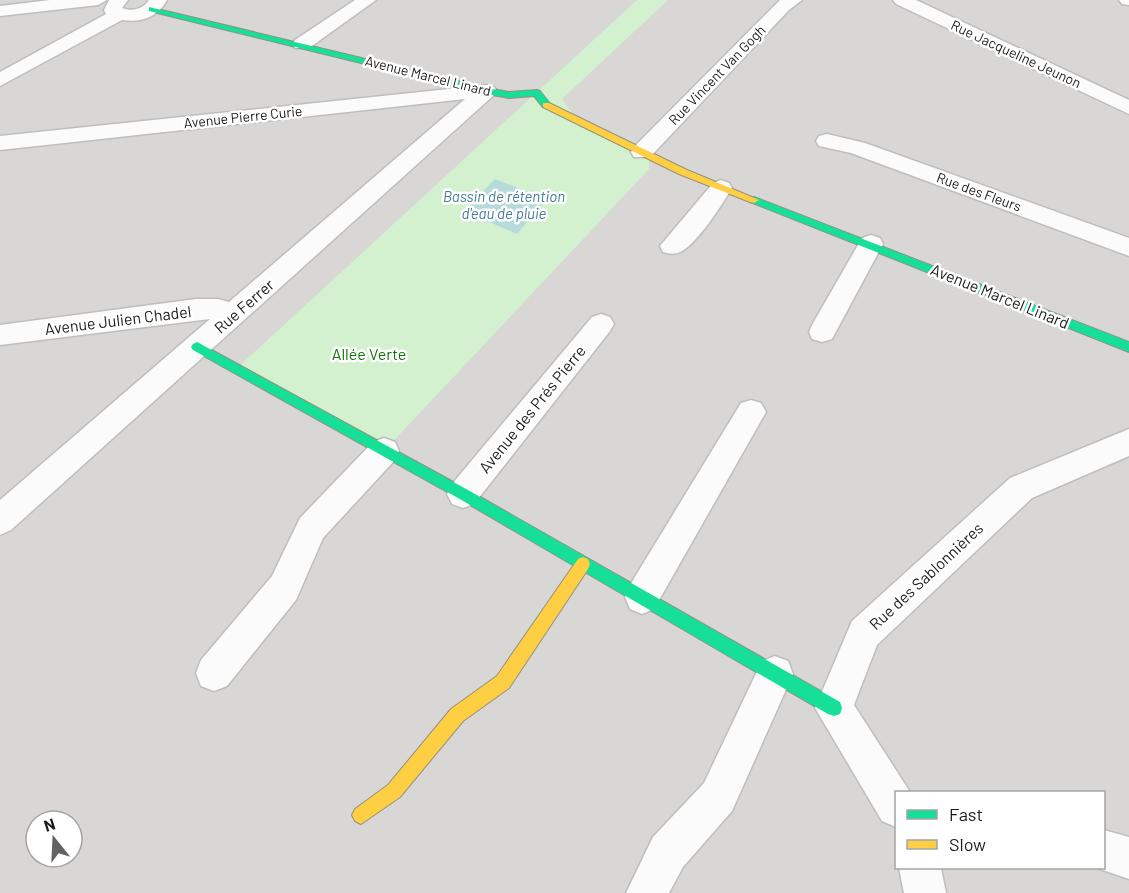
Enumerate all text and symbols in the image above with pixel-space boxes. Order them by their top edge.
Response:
street label: Rue Jacqueline Jeunon [948,16,1084,91]
street label: Rue Vincent Van Gogh [665,21,769,128]
street label: Avenue Marcel Linard [363,52,493,99]
street label: Avenue Pierre Curie [183,102,303,131]
street label: Rue des Fleurs [935,168,1024,215]
water label: Bassin de rétention d'eau de pluie [443,187,565,222]
street label: Avenue Marcel Linard [928,259,1072,332]
street label: Rue Ferrer [210,274,278,337]
street label: Avenue Julien Chadel [44,301,192,338]
street label: Avenue des Prés Pierre [474,341,589,476]
park label: Allée Verte [332,344,406,363]
street label: Rue des Sablonnières [865,518,986,633]
legend [895,791,1105,869]
text: Fast [949,803,983,825]
north arrow [24,809,84,869]
text: N [41,814,57,835]
text: Slow [949,833,986,855]

